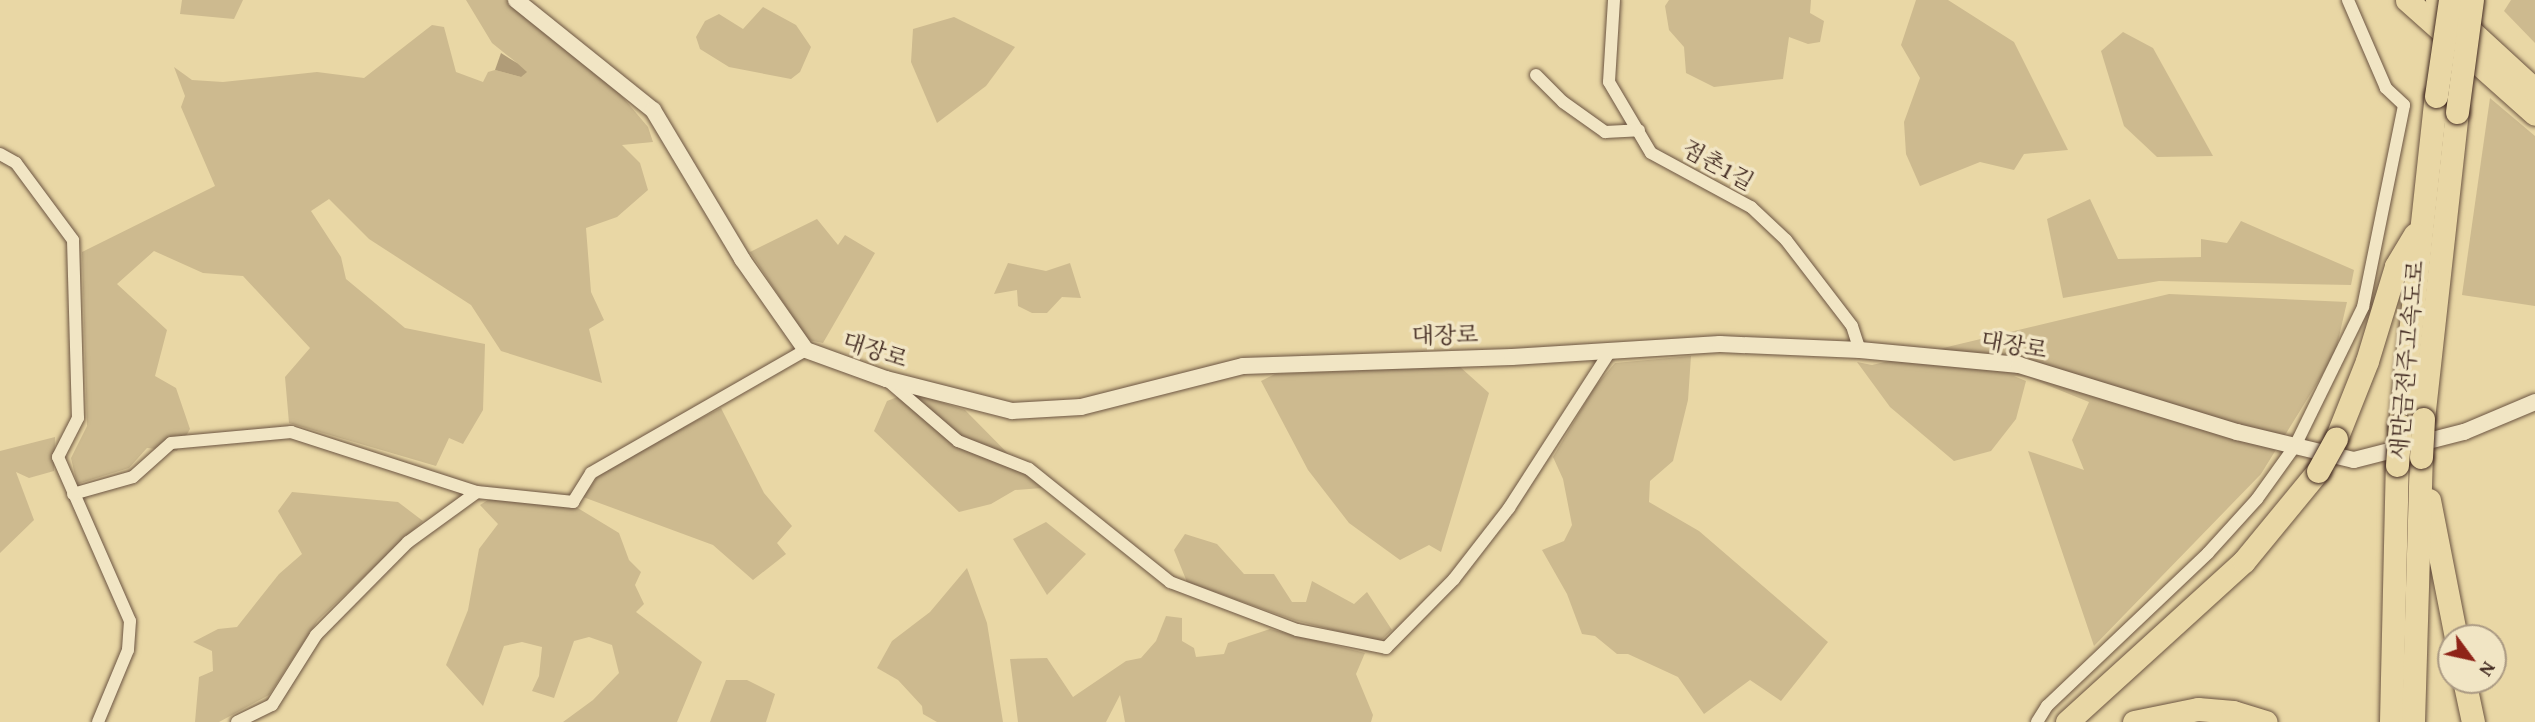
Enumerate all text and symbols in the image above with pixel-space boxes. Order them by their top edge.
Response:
street label: 점촌1길 [1677,134,1759,196]
street label: 새만금전주고속도로 [2385,259,2429,461]
street label: 대장로 [1411,321,1479,349]
street label: 대장로 [1979,326,2049,364]
street label: 대장로 [839,327,911,373]
north arrow [2437,624,2507,694]
text: N [2473,656,2503,682]

